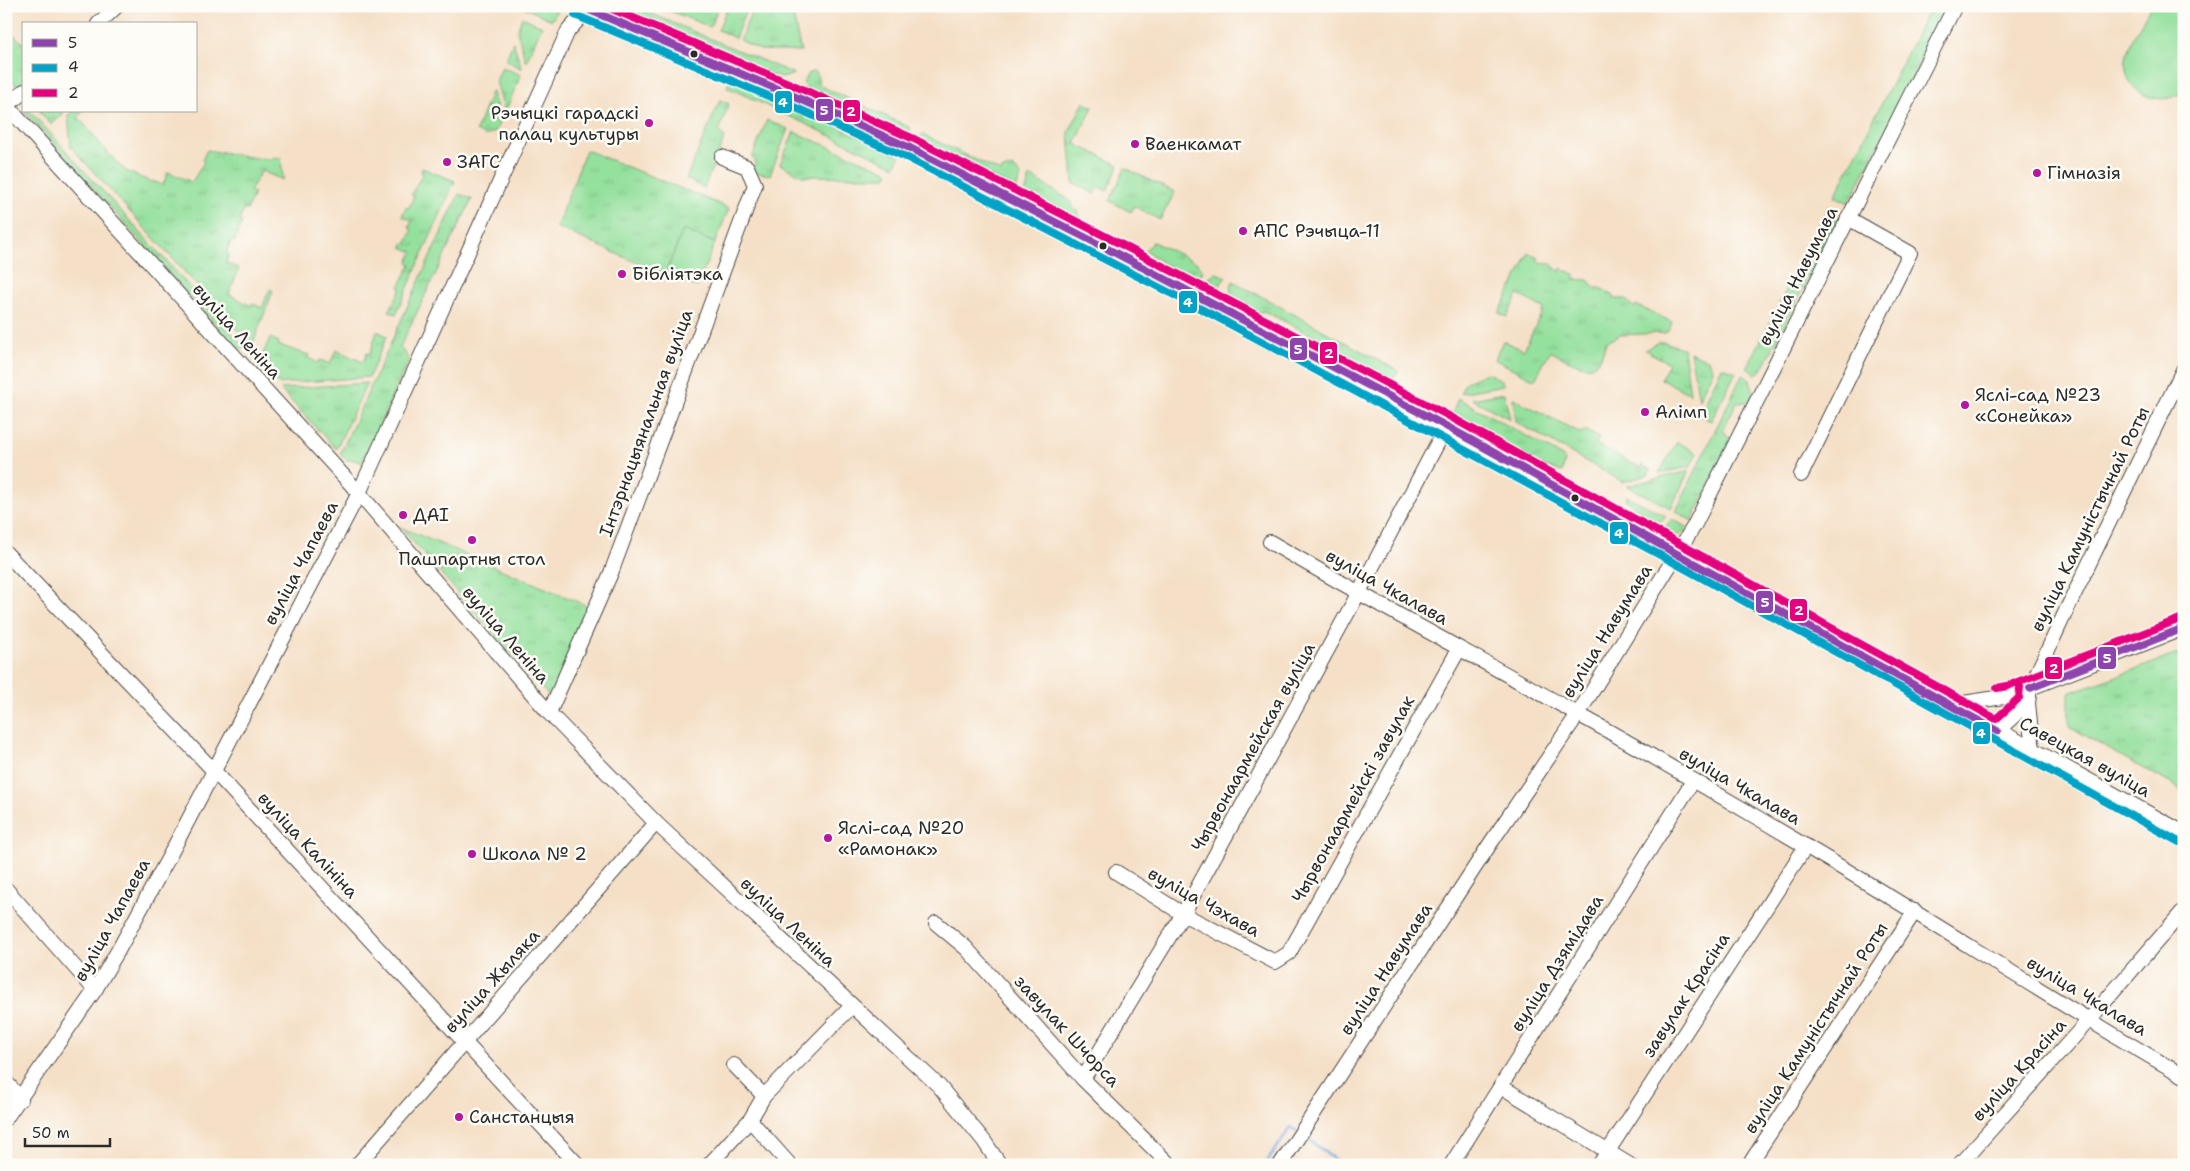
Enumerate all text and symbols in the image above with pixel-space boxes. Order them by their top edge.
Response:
legend [22,22,198,112]
text: 5 [68,33,77,53]
unlabelled marker [689,49,699,59]
text: 4 [68,57,79,77]
text: 2 [68,83,79,103]
line badge: 4 [774,90,793,114]
text: 4 [778,93,788,111]
line badge: 5 [815,98,834,122]
line badge: 2 [842,99,861,123]
place label: Рэчыцкі гарадскі палац культуры [491,101,639,146]
text: 5 [820,101,829,119]
text: 2 [846,102,856,120]
marker: Рэчыцкі гарадскі палац культуры [643,117,655,129]
place label: Ваенкамат [1145,132,1242,156]
marker: Ваенкамат [1129,138,1141,150]
place label: ЗАГС [457,150,500,174]
marker: ЗАГС [441,156,453,168]
place label: Гімназія [2047,161,2121,185]
marker: Гімназія [2031,167,2043,179]
street label: вуліца Навумава [1753,202,1843,350]
place label: АПС Рэчыца-11 [1253,219,1380,243]
marker: АПС Рэчыца-11 [1237,225,1249,237]
unlabelled marker [1098,241,1108,251]
place label: Бібліятэка [632,262,723,286]
marker: Бібліятэка [616,268,628,280]
street label: вуліца Леніна [187,278,287,384]
line badge: 4 [1178,290,1198,314]
text: 4 [1183,293,1193,311]
street label: Інтэрнацыянальная вуліца [594,306,698,540]
line badge: 5 [1289,337,1308,361]
text: 5 [1294,340,1303,358]
line badge: 2 [1319,341,1338,365]
text: 2 [1324,344,1334,362]
place label: Яслі-сад №23 «Сонейка» [1975,383,2101,428]
marker: Яслі-сад №23 «Сонейка» [1959,399,1971,411]
place label: Алімп [1655,400,1707,424]
street label: вуліца Камуністычнай Роты [2025,402,2155,636]
marker: Алімп [1639,406,1651,418]
unlabelled marker [1570,493,1580,503]
street label: вуліца Чапаева [258,497,344,629]
place label: ДАІ [413,503,449,527]
marker: ДАІ [397,509,409,521]
line badge: 4 [1609,521,1629,545]
text: 4 [1614,524,1624,542]
marker: Пашпартны стол [466,534,478,546]
street label: вуліца Чкалава [1321,543,1453,631]
place label: Пашпартны стол [399,547,545,571]
street label: вуліца Навумава [1556,560,1658,702]
street label: вуліца Леніна [457,581,555,689]
line badge: 5 [1755,590,1774,614]
text: 5 [1761,593,1770,611]
line badge: 2 [1789,598,1808,622]
text: 2 [1794,601,1804,619]
street label: Чырвонаармейская вуліца [1185,638,1321,856]
line badge: 5 [2097,646,2117,670]
text: 5 [2103,649,2112,667]
line badge: 2 [2044,656,2063,680]
text: 2 [2049,659,2059,677]
street label: Чырвонаармейскі завулак [1286,691,1420,907]
street label: Савецкая вуліца [2015,711,2155,803]
line badge: 4 [1972,721,1991,745]
text: 4 [1976,724,1986,742]
street label: вуліца Чкалава [1675,741,1805,831]
street label: вуліца Калініна [252,787,364,903]
place label: Яслі-сад №20 «Рамонак» [838,816,964,861]
marker: Яслі-сад №20 «Рамонак» [822,832,834,844]
place label: Школа № 2 [482,842,587,866]
marker: Школа № 2 [466,848,478,860]
street label: вуліца Чапаева [68,854,156,986]
street label: вуліца Чэхава [1144,861,1264,943]
street label: вуліца Леніна [735,872,841,972]
street label: вуліца Дзямідава [1505,890,1609,1036]
street label: вуліца Навумава [1334,898,1438,1040]
street label: вуліца Камуністычнай Роты [1739,918,1893,1138]
street label: вуліца Жыляка [439,924,545,1038]
street label: завулак Красіна [1637,928,1735,1062]
street label: вуліца Чкалава [2022,951,2152,1041]
street label: завулак Шчорса [1009,970,1125,1092]
street label: вуліца Красіна [1966,1013,2072,1127]
place label: Санстанцыя [469,1105,575,1129]
marker: Санстанцыя [453,1111,465,1123]
scale bar [25,1116,110,1148]
text: 50 m [32,1123,70,1143]

